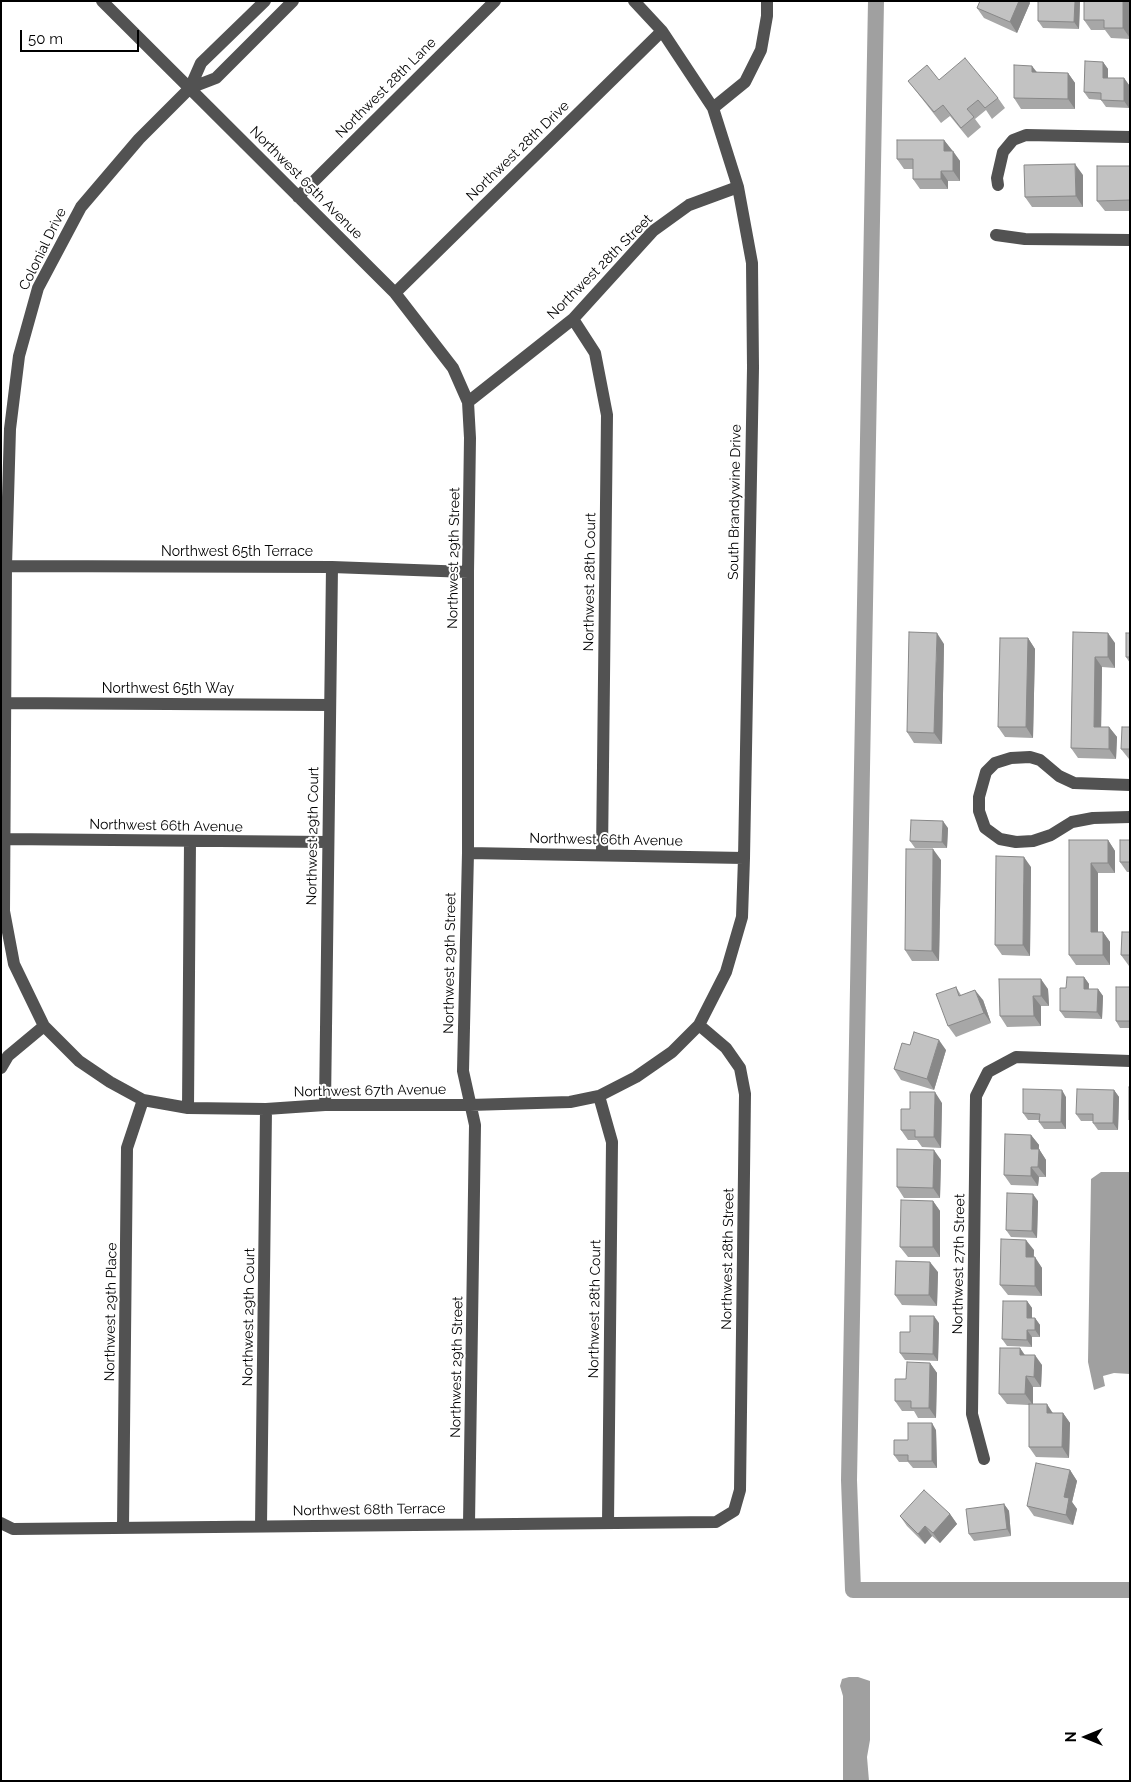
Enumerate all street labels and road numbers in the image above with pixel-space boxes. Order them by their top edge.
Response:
street label: Northwest 28th Lane [332,34,440,142]
street label: Northwest 28th Drive [463,98,573,204]
street label: Northwest 65th Avenue [246,123,366,243]
street label: Colonial Drive [16,205,70,293]
street label: Northwest 28th Street [544,211,656,323]
street label: South Brandywine Drive [725,424,745,580]
street label: Northwest 29th Street [444,487,464,629]
street label: Northwest 28th Court [580,512,600,652]
street label: Northwest 65th Terrace [161,544,313,560]
street label: Northwest 65th Way [102,681,234,697]
street label: Northwest 29th Court [303,766,323,906]
street label: Northwest 66th Avenue [89,816,243,836]
street label: Northwest 66th Avenue [529,830,683,850]
street label: Northwest 29th Street [440,892,460,1034]
street label: Northwest 67th Avenue [294,1081,446,1101]
street label: Northwest 28th Street [718,1188,738,1330]
street label: Northwest 27th Street [949,1193,969,1335]
street label: Northwest 28th Court [585,1239,605,1379]
street label: Northwest 29th Place [101,1242,121,1382]
street label: Northwest 29th Court [239,1247,259,1387]
street label: Northwest 29th Street [447,1296,467,1438]
street label: Northwest 68th Terrace [293,1500,445,1520]

